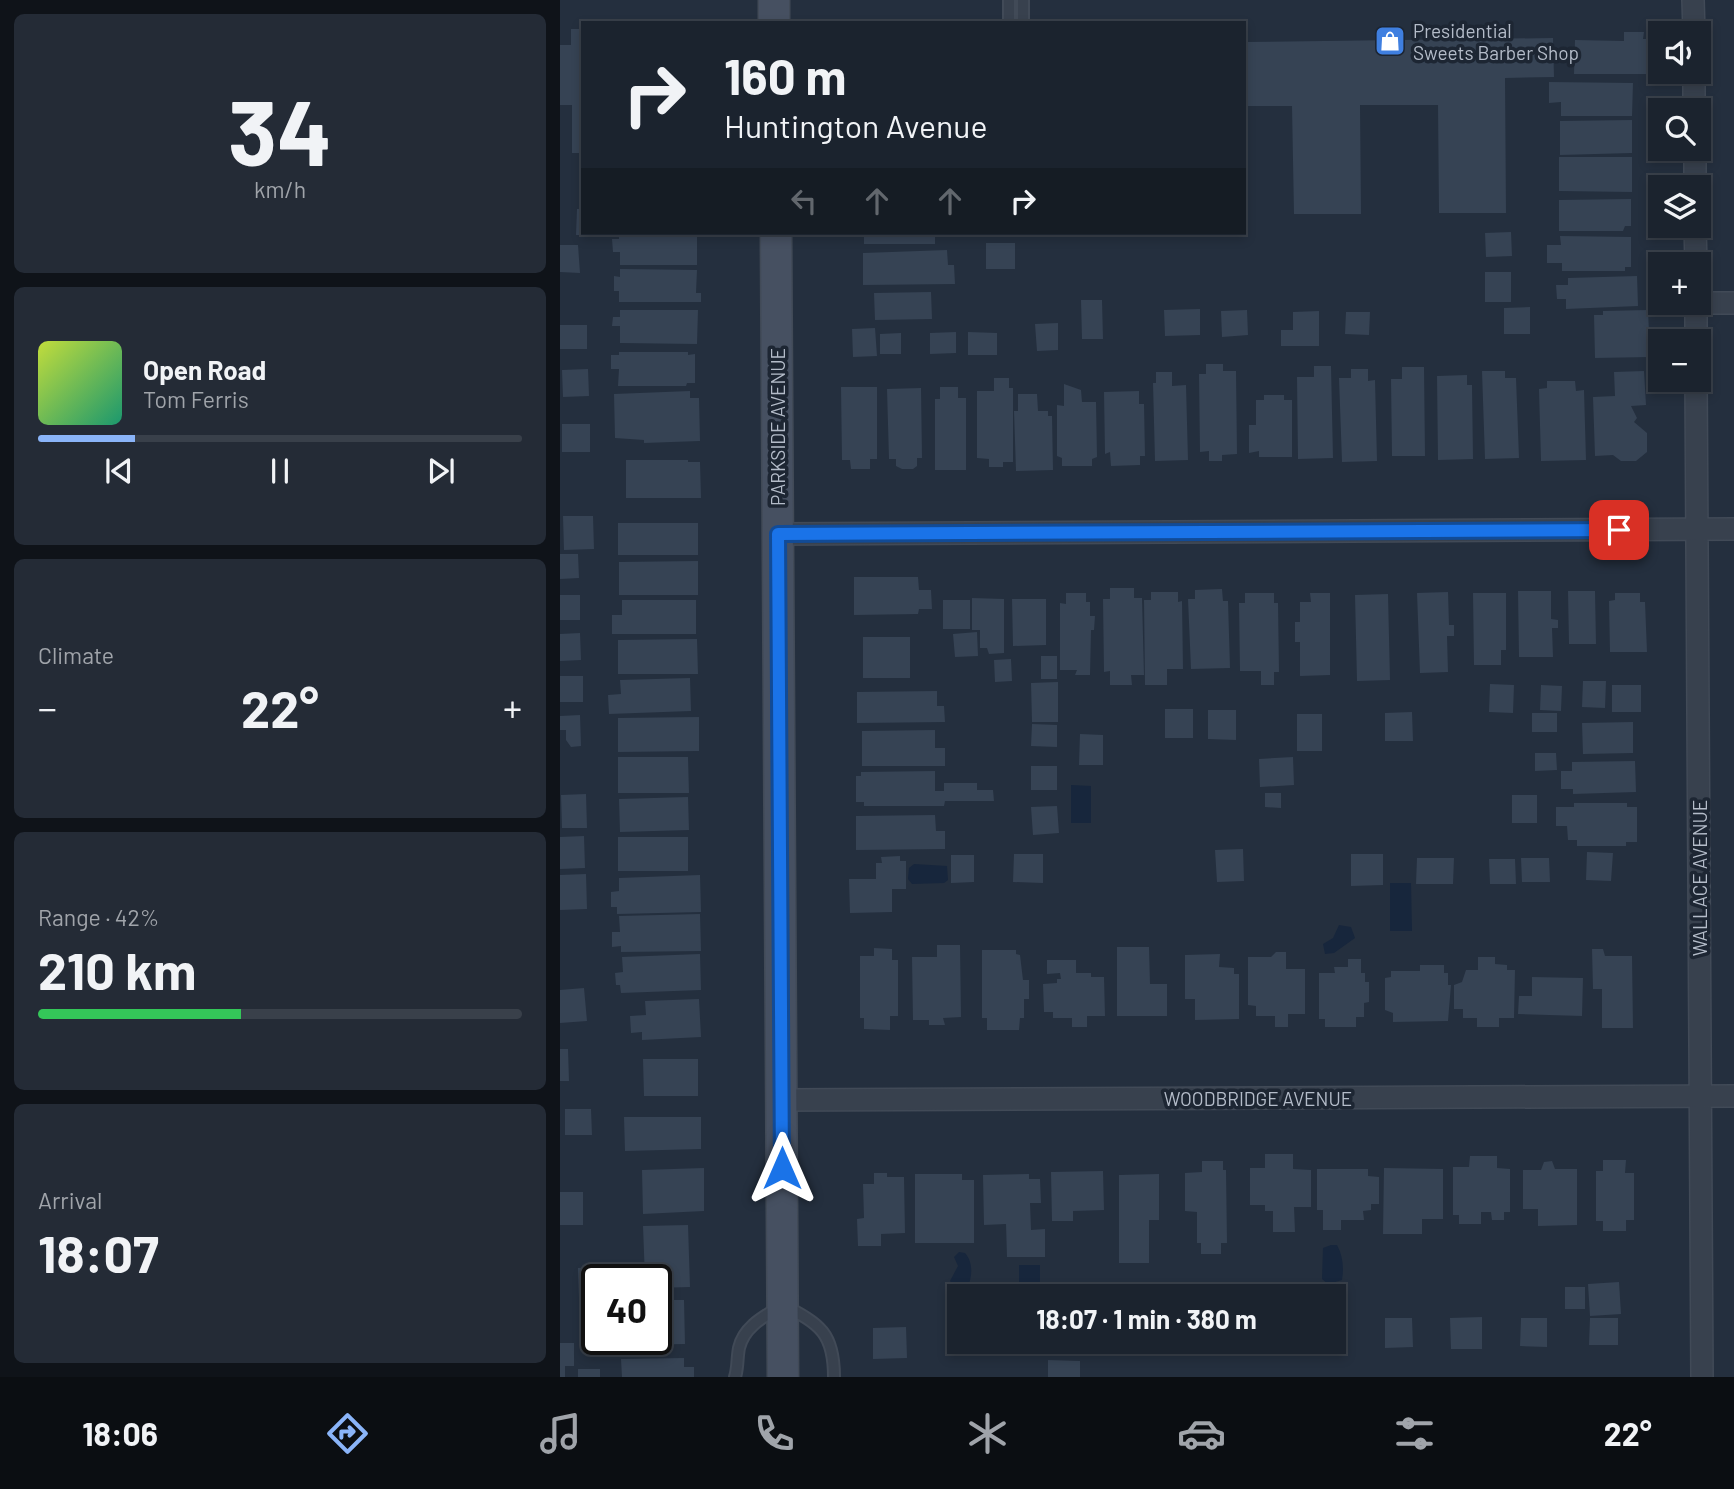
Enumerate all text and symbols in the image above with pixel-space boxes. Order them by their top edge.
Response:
place label: Presidential Sweets Barber Shop [1413,19,1579,64]
map controls [1648,21,1711,392]
button: sound [1648,21,1711,84]
shop icon: Presidential Sweets Barber Shop [1373,24,1407,58]
text: 160 m [724,46,846,105]
icon: right [609,49,700,140]
text: 34 [228,75,332,184]
button: search [1648,98,1711,161]
text: Huntington Avenue [724,106,987,144]
text: km/h [254,175,306,203]
button: layers [1648,175,1711,238]
icon: left [785,182,823,220]
icon: ahead [858,182,896,220]
icon: ahead [931,182,969,220]
icon: right [1004,182,1042,220]
button: + [1648,252,1711,315]
button: − [1648,329,1711,392]
street label: PARKSIDE AVENUE [766,348,789,506]
text: Open Road [143,354,266,385]
text: Tom Ferris [143,385,249,413]
icon: previous [100,452,138,490]
icon: pause [261,452,299,490]
icon: next [422,452,460,490]
pin [1589,500,1649,560]
icon: arrive [1600,511,1638,549]
text: Climate [38,641,114,669]
text: 22° [241,676,319,738]
text: − [38,684,57,730]
text: + [503,684,522,730]
street label: WALLACE AVENUE [1688,800,1711,956]
text: Range · 42% [38,903,159,931]
text: 210 km [38,938,196,1000]
street label: WOODBRIDGE AVENUE [1164,1087,1352,1110]
position arrow [745,1131,819,1205]
text: Arrival [38,1186,102,1214]
text: 18:07 [38,1221,159,1283]
speed limit sign: 40 [581,1264,672,1355]
text: 18:07 · 1 min · 380 m [1036,1303,1257,1334]
icon: directions [323,1409,372,1458]
icon: music [536,1409,585,1458]
icon: phone [750,1409,799,1458]
icon: climate [963,1409,1012,1458]
icon: car [1177,1409,1226,1458]
icon: filters [1390,1409,1439,1458]
text: 18:06 [82,1414,158,1452]
text: 22° [1604,1414,1652,1452]

